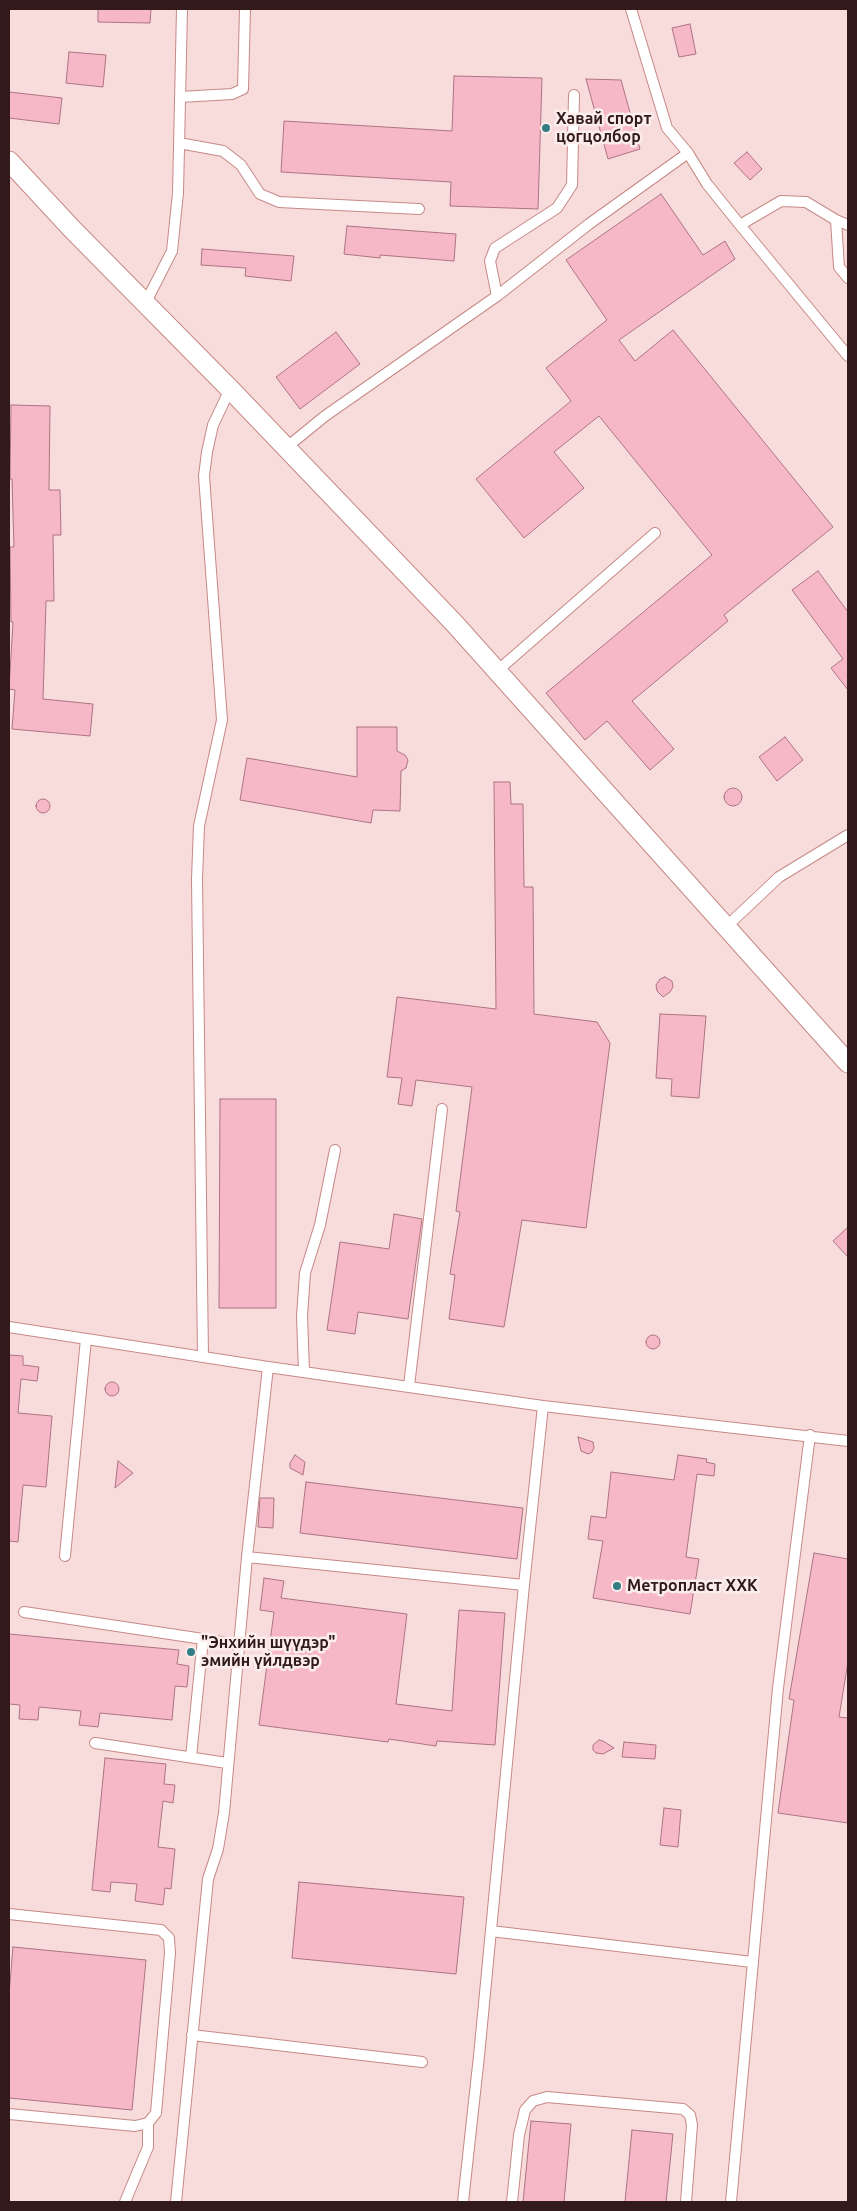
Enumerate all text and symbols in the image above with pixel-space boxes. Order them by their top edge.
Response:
place label: Хавай спорт цогцолбор [556,109,651,147]
marker: Хавай спорт цогцолбор [540,122,552,134]
place label: Метропласт ХХК [627,1576,758,1596]
marker: Метропласт ХХК [611,1580,623,1592]
place label: "Энхийн шүүдэр" эмийн үйлдвэр [201,1633,336,1671]
marker: "Энхийн шүүдэр" эмийн үйлдвэр [185,1646,197,1658]

